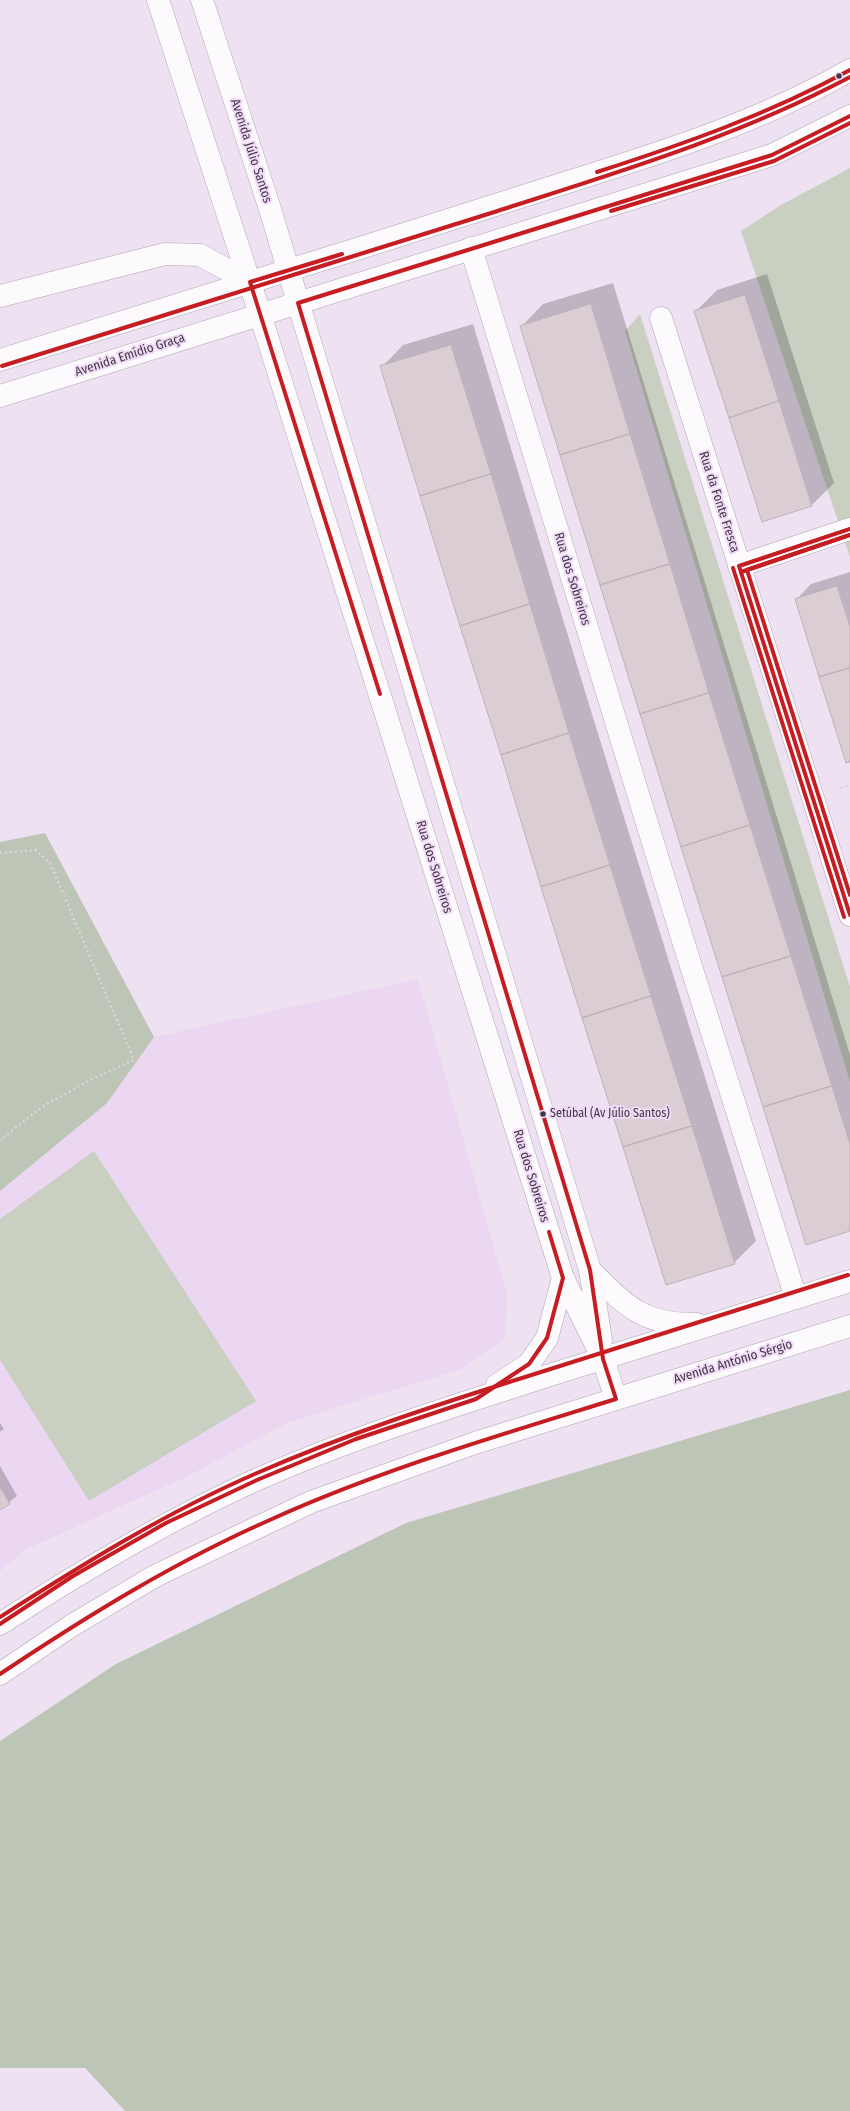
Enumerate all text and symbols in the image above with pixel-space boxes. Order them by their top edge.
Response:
unlabelled marker [834,71,844,81]
street label: Avenida Júlio Santos [227,97,275,205]
street label: Avenida Emídio Graça [73,330,187,380]
street label: Rua da Fonte Fresca [695,449,743,555]
street label: Rua dos Sobreiros [550,531,594,627]
street label: Rua dos Sobreiros [412,819,456,915]
place label: Setúbal (Av Júlio Santos) [550,1107,670,1121]
marker: Setúbal (Av Júlio Santos) [538,1109,548,1119]
street label: Rua dos Sobreiros [509,1128,553,1224]
street label: Avenida António Sérgio [672,1336,794,1388]

